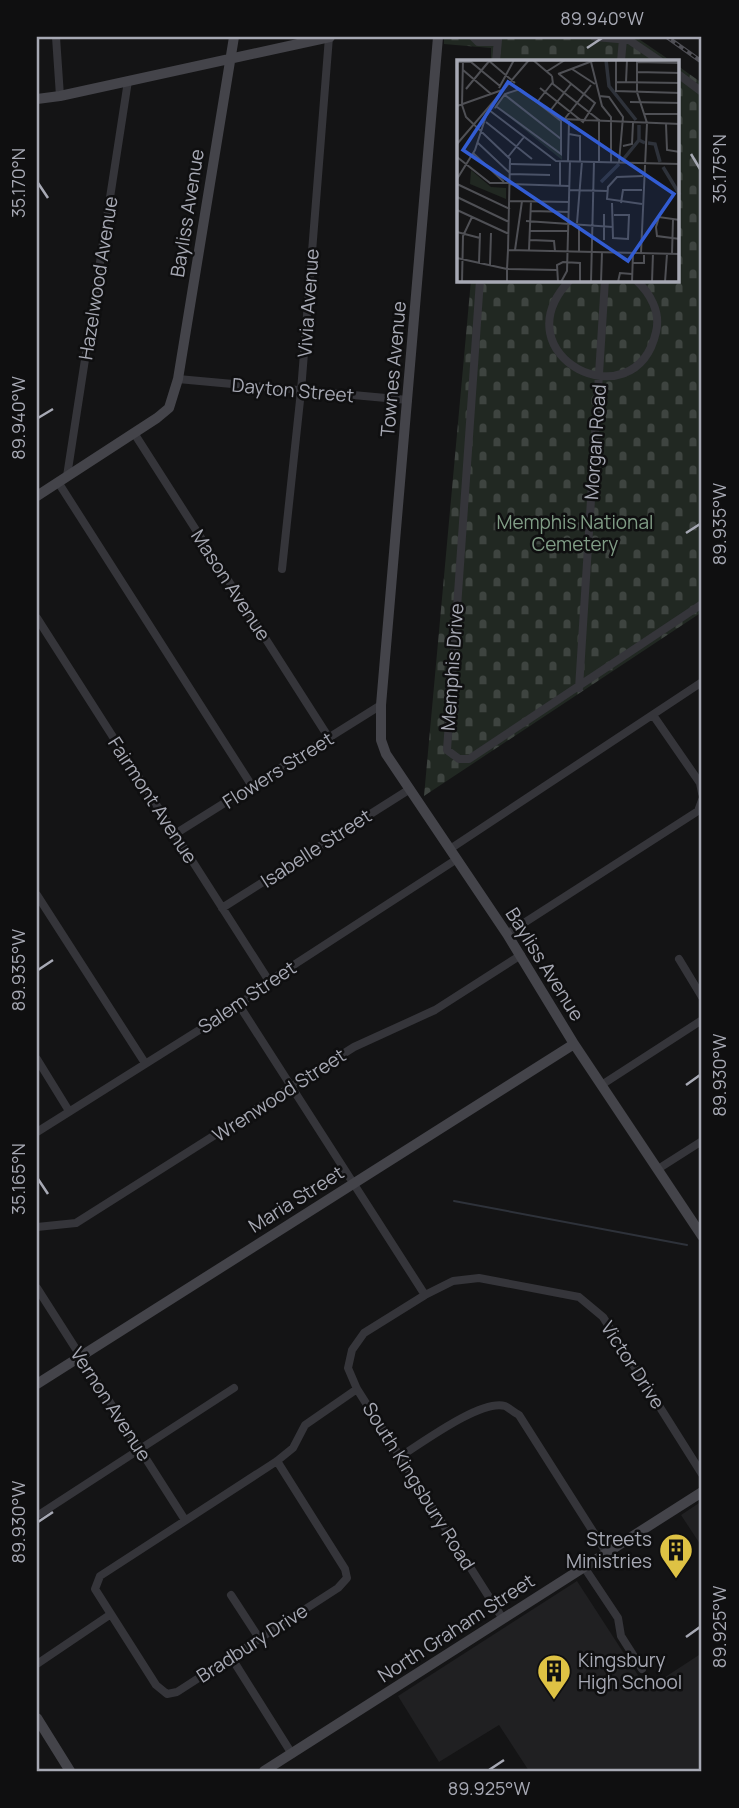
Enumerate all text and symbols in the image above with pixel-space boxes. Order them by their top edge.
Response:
text: 89.940°W [560,6,644,30]
inset map [457,60,680,282]
text: 35.175°N [707,134,731,204]
street label: Bayliss Avenue [164,147,210,279]
text: 35.170°N [6,148,30,218]
street label: Hazelwood Avenue [72,194,124,362]
street label: Vivia Avenue [291,248,325,358]
street label: Townes Avenue [374,300,412,438]
street label: Dayton Street [231,372,355,408]
text: 89.940°W [6,376,30,460]
street label: Morgan Road [578,383,612,501]
text: 89.935°W [707,483,731,565]
park label: Memphis National Cemetery [497,509,653,557]
street label: Mason Avenue [185,524,277,646]
street label: Memphis Drive [435,602,469,732]
street label: Flowers Street [218,726,338,814]
street label: Fairmont Avenue [102,732,204,868]
street label: Isabelle Street [256,803,376,893]
street label: Bayliss Avenue [500,902,590,1026]
text: 89.935°W [6,929,30,1011]
street label: Salem Street [193,955,301,1039]
text: 89.930°W [707,1033,731,1116]
street label: Wrenwood Street [207,1042,351,1148]
text: 35.165°N [6,1143,30,1215]
street label: Maria Street [243,1159,349,1239]
street label: Victor Drive [595,1316,671,1414]
street label: Vernon Avenue [64,1342,158,1466]
street label: South Kingsbury Road [357,1397,481,1575]
text: 89.930°W [6,1480,30,1563]
place label: Streets Ministries [566,1526,652,1574]
building icon: Streets Ministries [657,1531,695,1580]
street label: North Graham Street [373,1568,539,1688]
text: 89.925°W [707,1586,731,1668]
street label: Bradbury Drive [191,1597,313,1689]
place label: Kingsbury High School [578,1647,682,1695]
building icon: Kingsbury High School [535,1652,573,1701]
text: 89.925°W [448,1776,530,1800]

